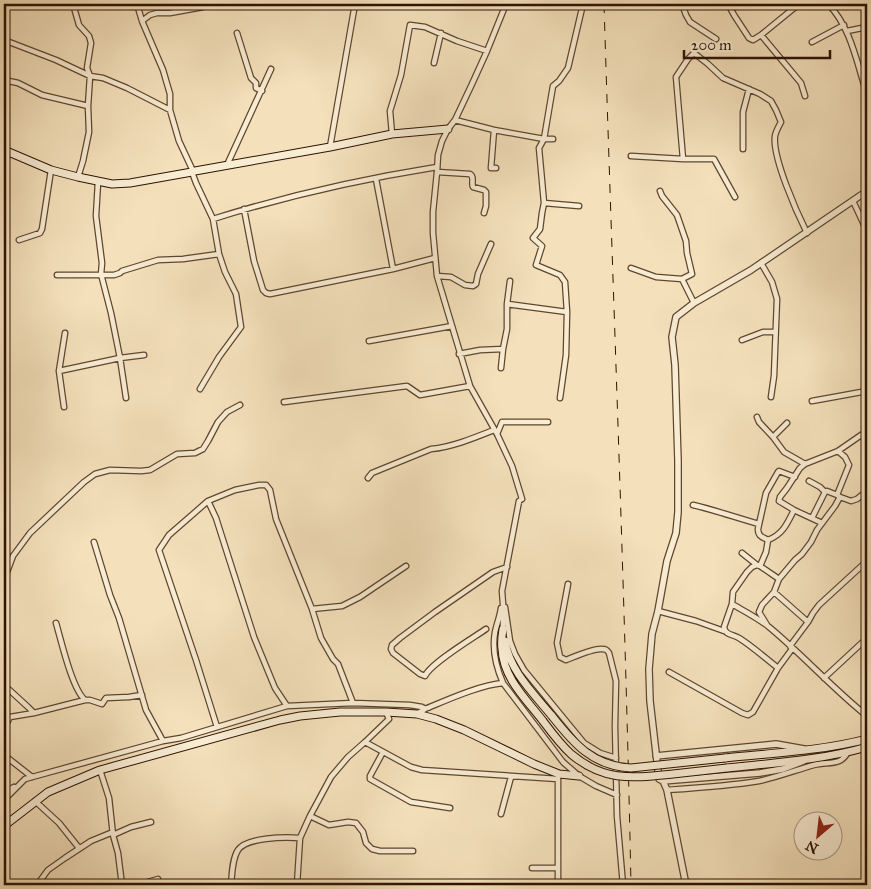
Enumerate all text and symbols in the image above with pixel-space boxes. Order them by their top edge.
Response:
scale bar [684,28,830,60]
text: 200 m [691,36,732,54]
north arrow [794,812,844,862]
text: N [803,837,821,857]

